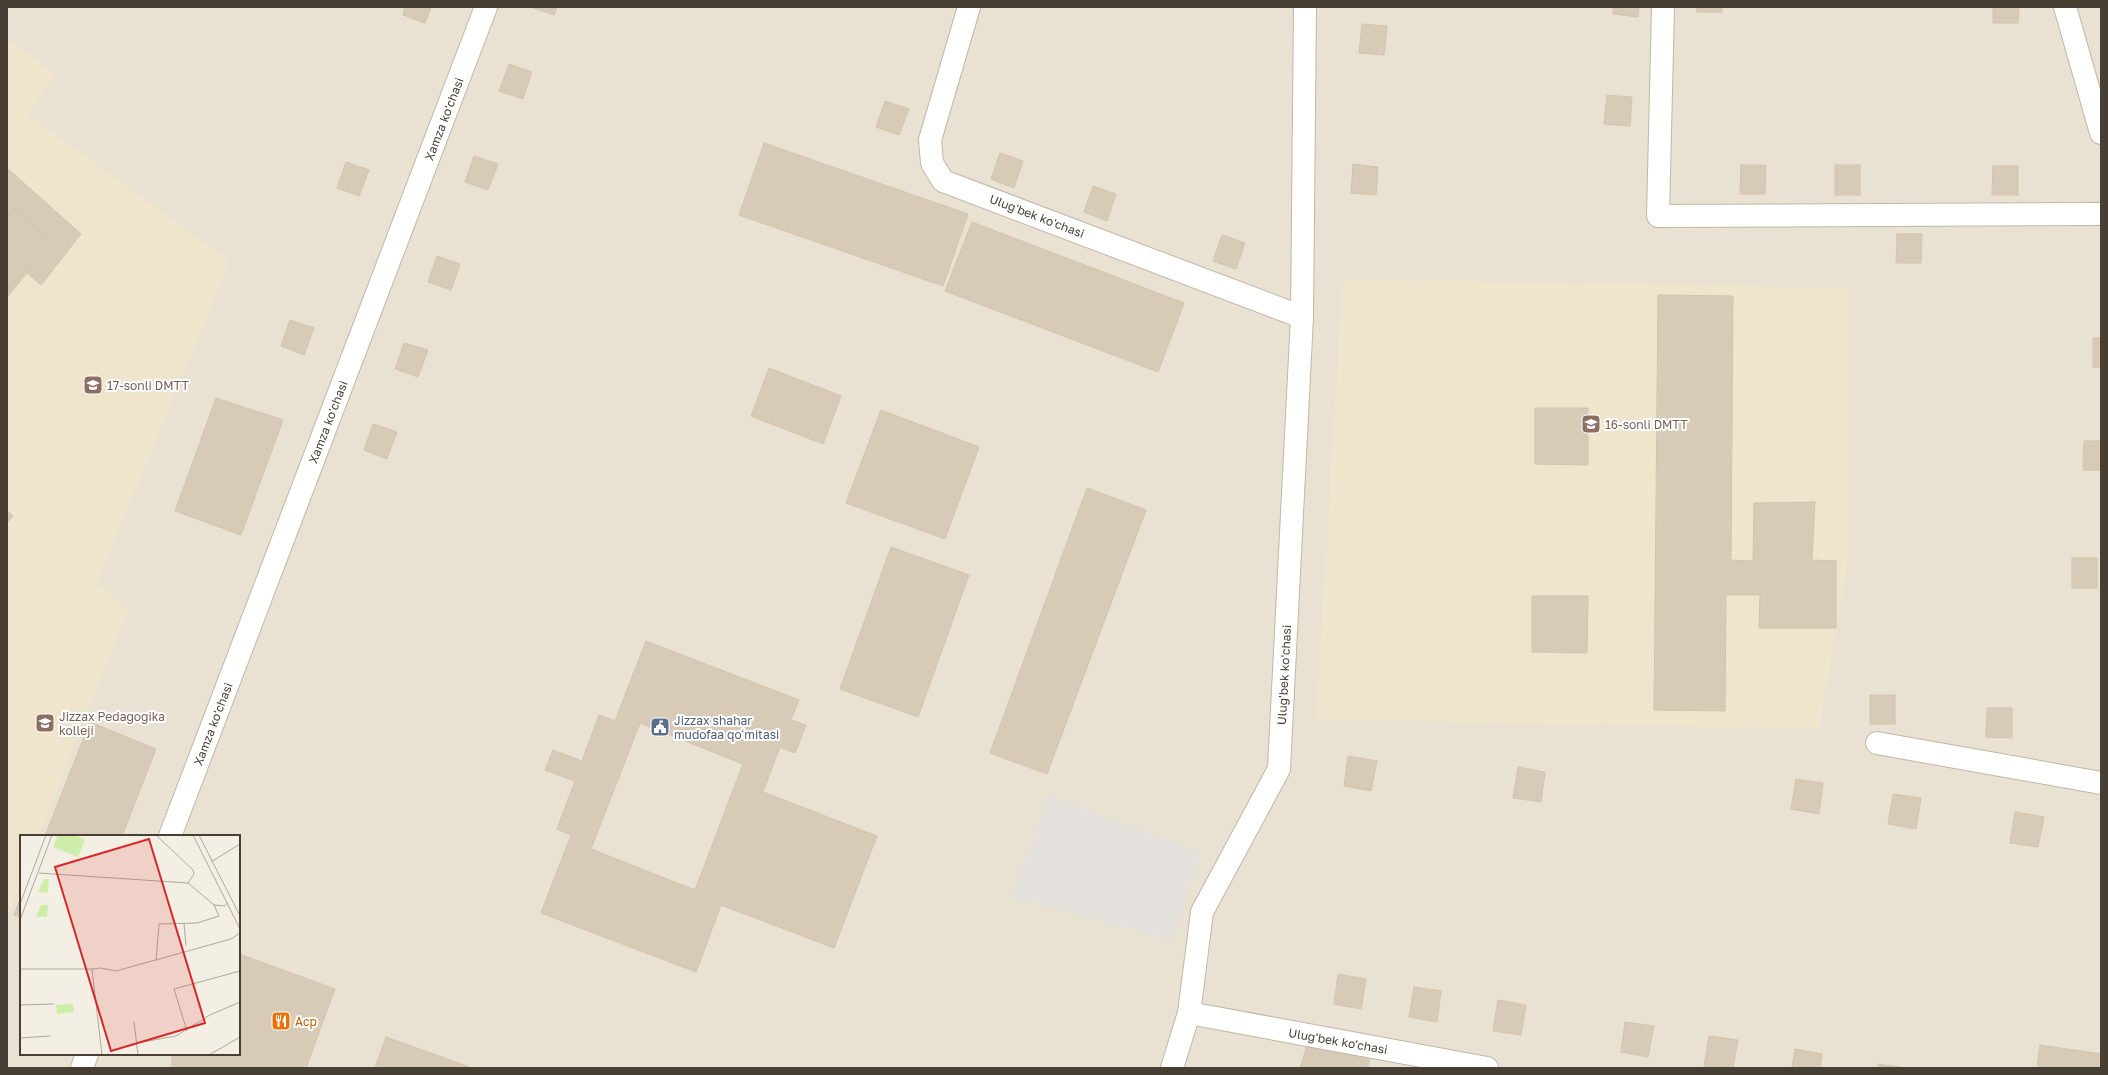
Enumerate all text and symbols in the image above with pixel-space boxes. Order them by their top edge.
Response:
street label: Xamza ko'chasi [421,75,467,163]
street label: Ulug'bek ko'chasi [987,191,1087,241]
school or university icon: 17-sonli DMTT [82,374,104,396]
place label: 17-sonli DMTT [107,378,189,393]
street label: Xamza ko'chasi [305,378,351,466]
school or university icon: 16-sonli DMTT [1580,413,1602,435]
place label: 16-sonli DMTT [1605,417,1688,432]
street label: Ulug'bek ko'chasi [1274,624,1294,726]
street label: Xamza ko'chasi [190,680,236,768]
place label: Jizzax Pedagogika kolleji [59,709,165,738]
school or university icon: Jizzax Pedagogika kolleji [34,712,56,734]
place label: Jizzax shahar mudofaa qoʻmitasi [674,713,779,742]
public building icon: Jizzax shahar mudofaa qoʻmitasi [649,716,671,738]
inset map [20,835,240,1055]
restaurant icon: Аср [270,1010,292,1032]
place label: Аср [295,1014,317,1029]
street label: Ulug'bek ko'chasi [1287,1025,1389,1057]

